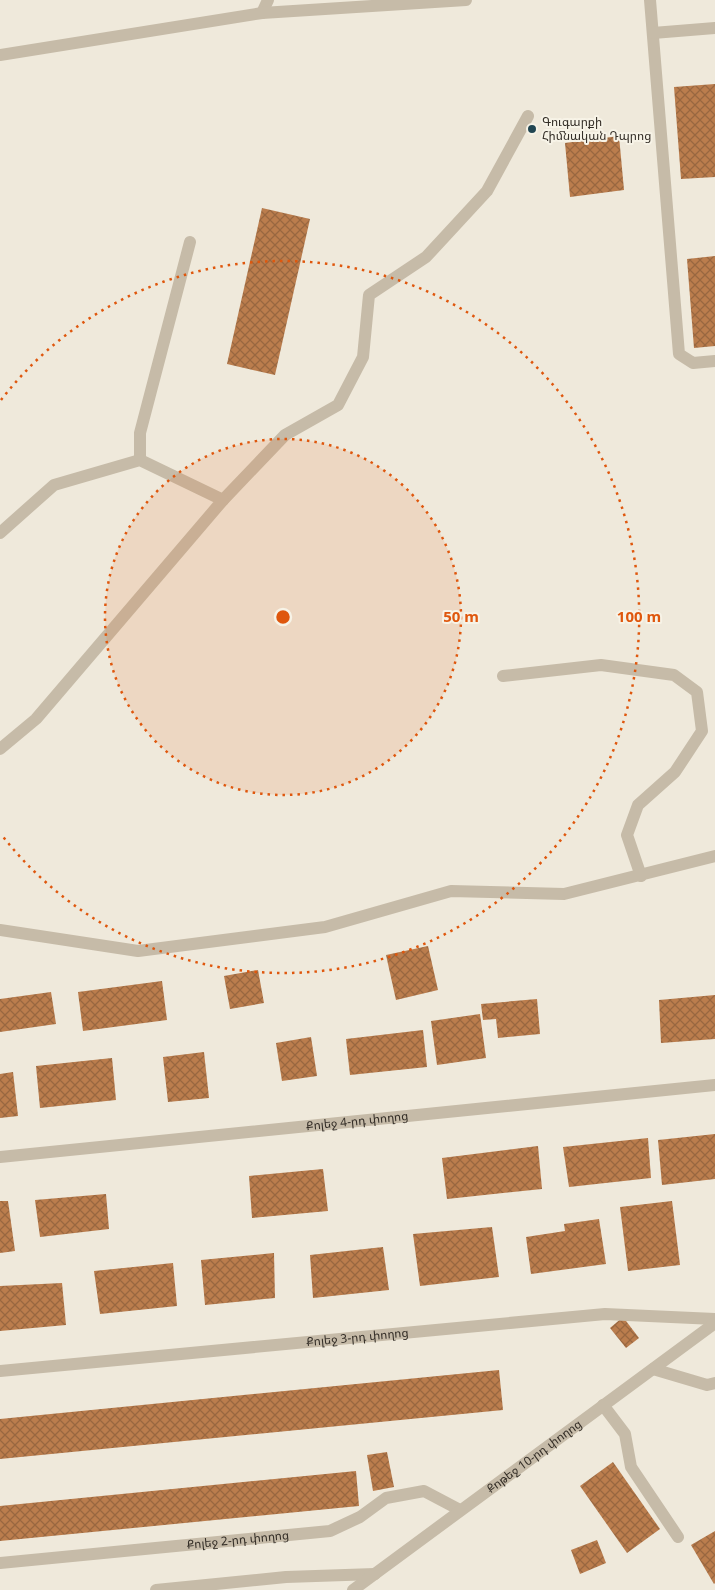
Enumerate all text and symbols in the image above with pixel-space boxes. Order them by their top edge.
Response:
place label: Գուգարքի Հիմնական Դպրոց [542,113,651,144]
marker: Գուգարքի Հիմնական Դպրոց [526,123,538,135]
text: 50 m [443,606,479,626]
text: 100 m [617,606,661,626]
centre of rings [274,608,292,626]
street label: Քոլեջ 4-րդ փողոց [305,1107,409,1134]
street label: Քոլեջ 3-րդ փողոց [305,1324,409,1350]
street label: Քոթեջ 10-րդ փողոց [483,1415,585,1497]
street label: Քոլեջ 2-րդ փողոց [186,1526,290,1553]

